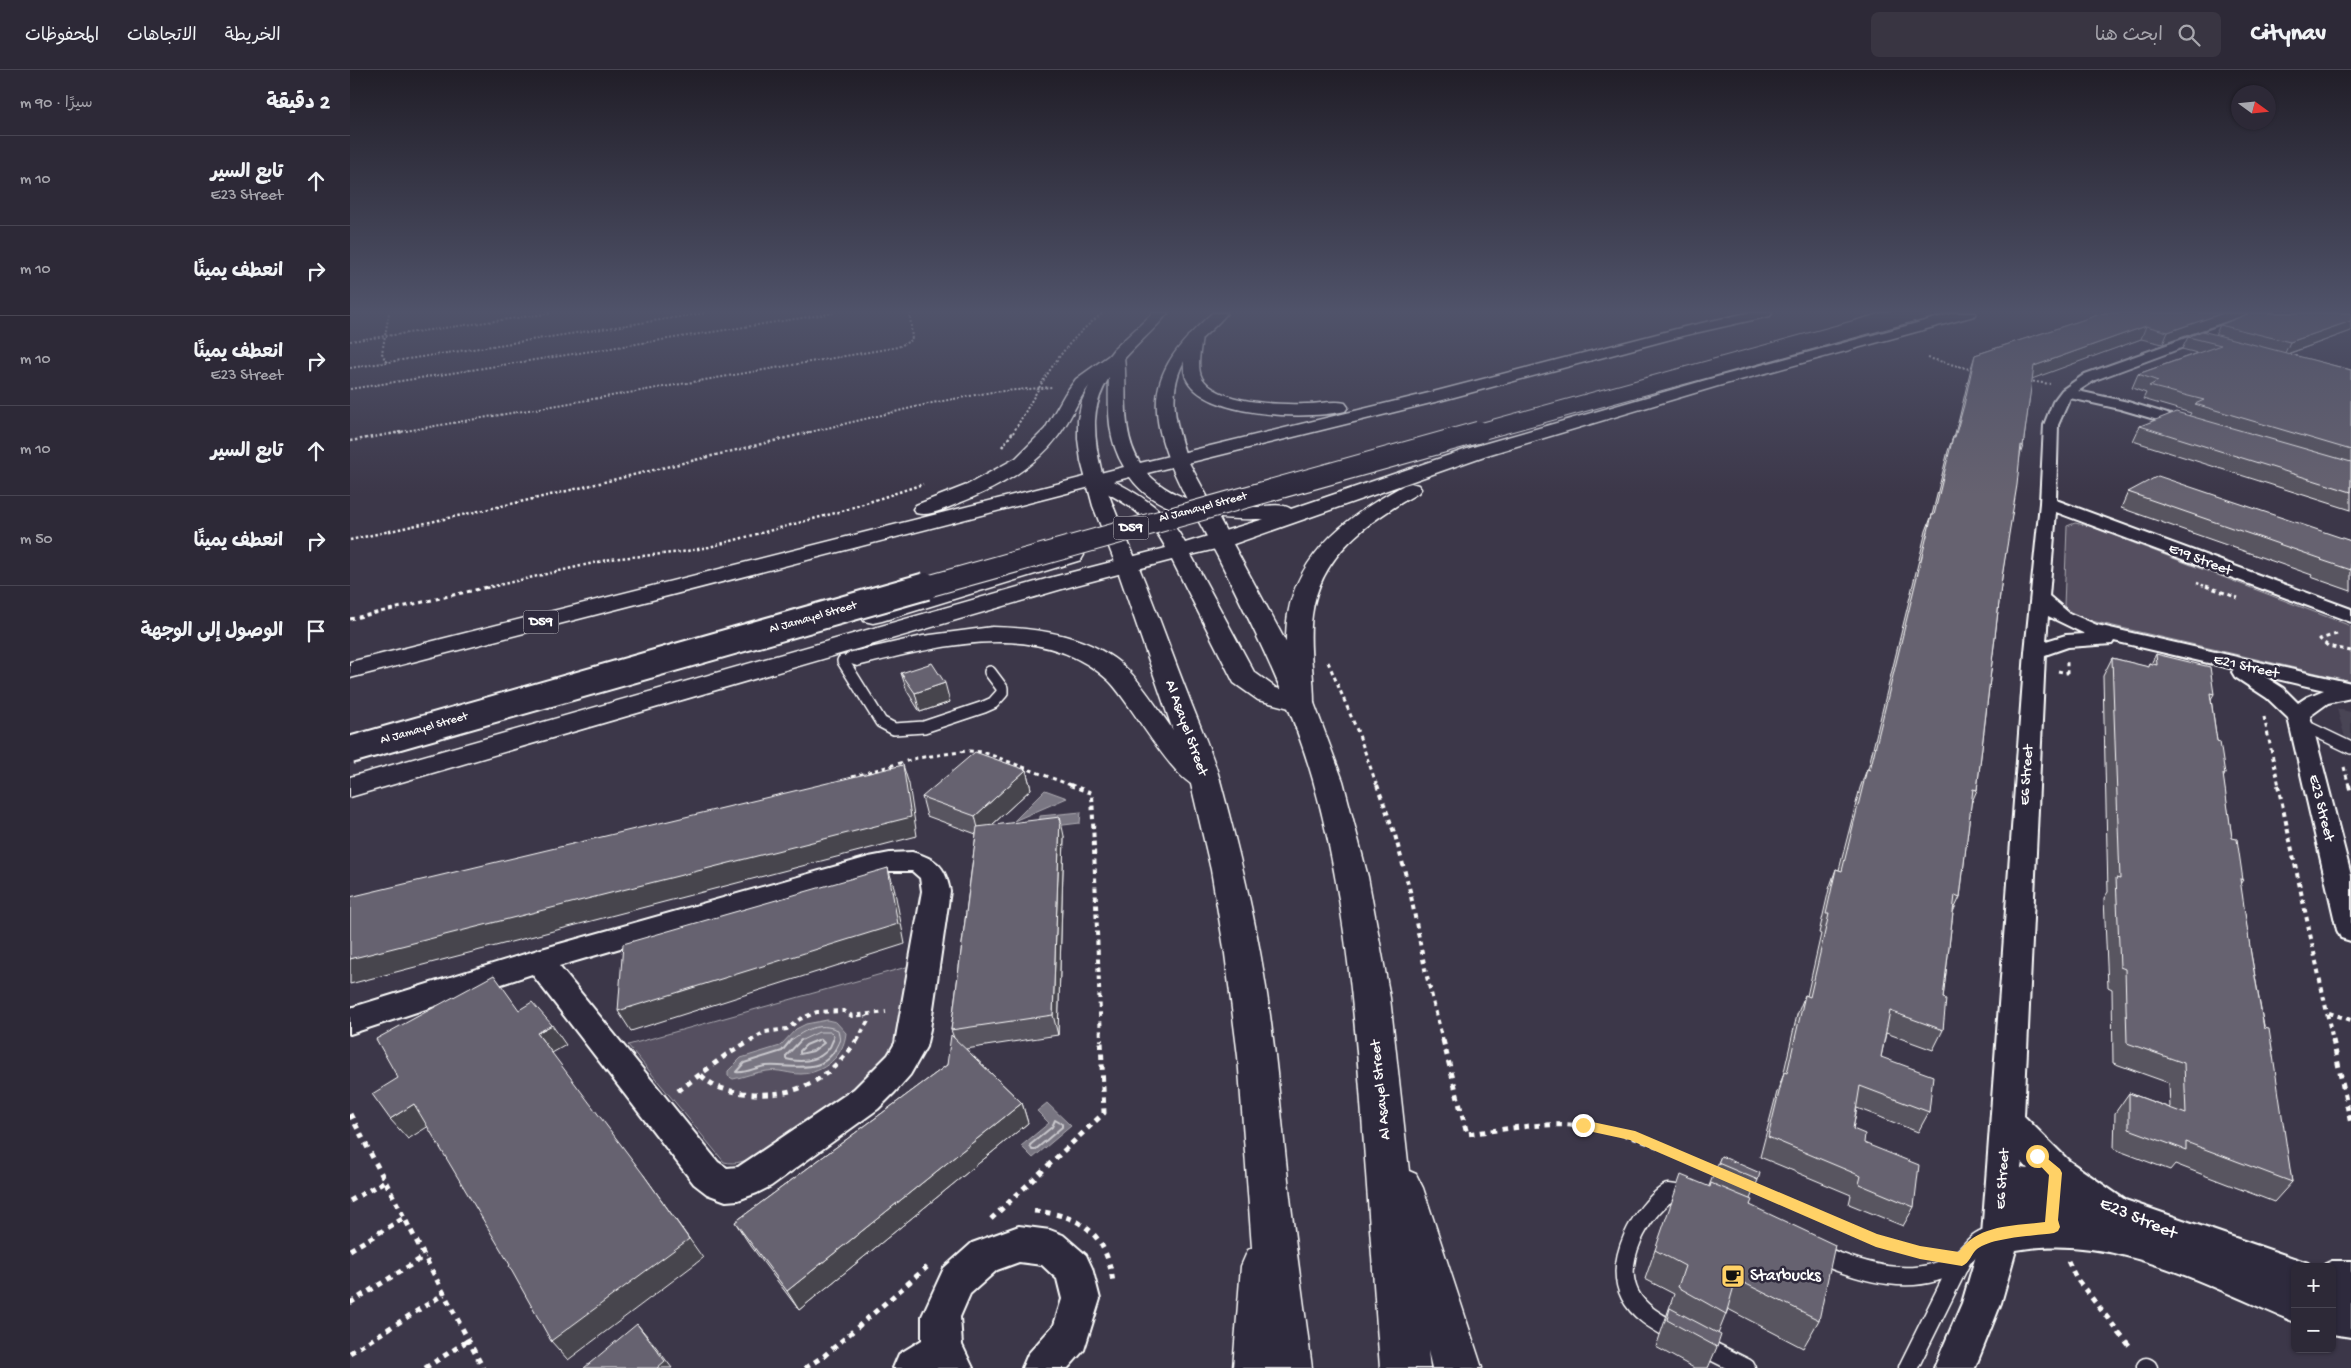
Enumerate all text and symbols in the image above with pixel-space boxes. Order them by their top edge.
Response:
search box [1871,12,2221,57]
text: Citynav [2251,20,2326,49]
icon: search [2175,21,2203,49]
text: ابحث هنا [2095,25,2163,48]
text: المحفوظات [25,26,99,47]
text: الاتجاهات [127,26,197,47]
text: الخريطة [225,26,281,47]
north arrow [2231,85,2276,130]
text: 2 دقيقة [266,92,330,117]
text: سيرًا · 90 m [20,95,93,114]
text: تابع السير [211,162,283,185]
icon: ahead [302,167,330,195]
text: 10 m [20,171,51,190]
text: E23 Street [210,187,283,206]
icon: right [302,257,330,285]
text: 10 m [20,261,51,280]
text: انعطف يمينًا [194,261,283,284]
text: انعطف يمينًا [194,342,283,365]
icon: right [302,347,330,375]
text: 10 m [20,351,51,370]
text: E23 Street [210,367,283,386]
icon: ahead [302,437,330,465]
text: 10 m [20,441,51,460]
text: تابع السير [211,441,283,464]
street label: Al Jamayel Street [1158,489,1250,526]
road number: D59 [1114,516,1148,539]
icon: right [302,527,330,555]
text: 50 m [20,531,53,550]
text: انعطف يمينًا [194,531,283,554]
street label: E19 Street [2166,540,2236,581]
street label: Al Jamayel Street [768,599,859,637]
road number: D59 [524,610,558,634]
icon: arrive [302,617,330,645]
text: الوصول إلى الوجهة [140,621,283,644]
street label: E21 Street [2212,651,2282,684]
street label: Al Asayel Street [1160,678,1212,780]
street label: Al Jamayel Street [379,710,470,748]
street label: E6 Street [2016,742,2038,806]
street label: E23 Street [2304,773,2338,845]
street label: Al Asayel Street [1367,1037,1395,1141]
route end [1572,1114,1595,1137]
route start [2026,1145,2049,1168]
street label: E6 Street [1992,1146,2014,1210]
street label: E23 Street [2096,1193,2181,1245]
cafe icon: Starbucks [1720,1263,1746,1289]
map controls [2291,1263,2336,1353]
button: + [2291,1263,2336,1308]
place label: Starbucks [1750,1266,1822,1287]
button: − [2291,1308,2336,1353]

